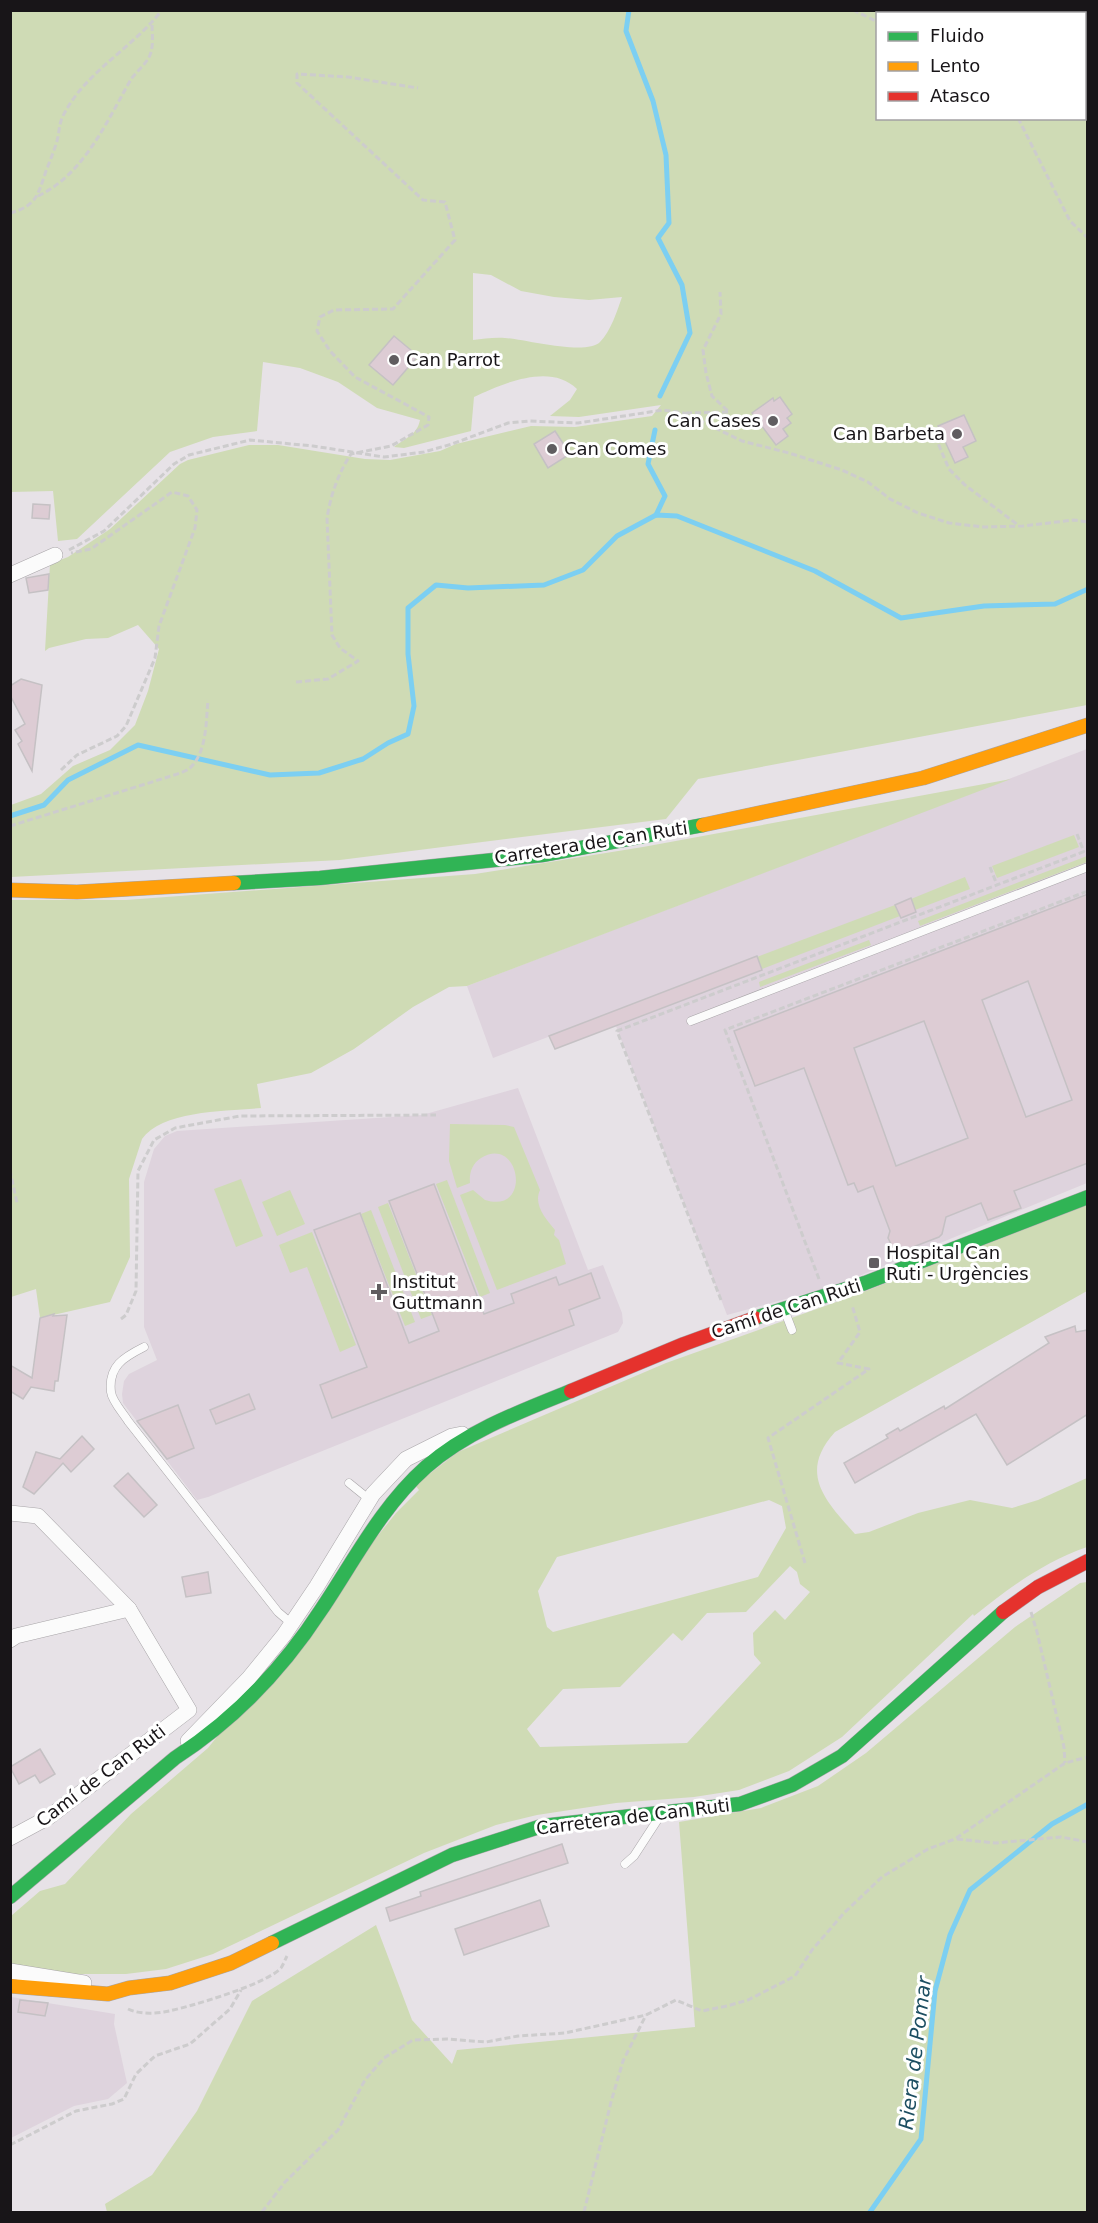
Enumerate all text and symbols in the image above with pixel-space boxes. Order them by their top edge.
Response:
legend [876,12,1086,120]
text: Fluido [930,25,984,46]
text: Lento [930,55,980,76]
text: Atasco [930,85,990,106]
place label: Can Parrot [406,349,500,370]
marker: Can Parrot [387,353,401,367]
place label: Can Cases [667,410,761,431]
marker: Can Cases [766,414,780,428]
place label: Can Barbeta [833,423,945,444]
marker: Can Barbeta [950,427,964,441]
place label: Can Comes [564,438,666,459]
marker: Can Comes [545,442,559,456]
street label: Carretera de Can Ruti [493,817,689,868]
place label: Hospital Can Ruti - Urgències [886,1242,1029,1284]
marker: Hospital Can Ruti - Urgències [867,1256,881,1270]
place label: Institut Guttmann [392,1271,483,1313]
street label: Camí de Can Ruti [708,1274,863,1343]
marker: Institut Guttmann [370,1283,388,1301]
street label: Camí de Can Ruti [32,1720,169,1831]
street label: Carretera de Can Ruti [535,1794,731,1839]
water label: Riera de Pomar [894,1973,937,2131]

